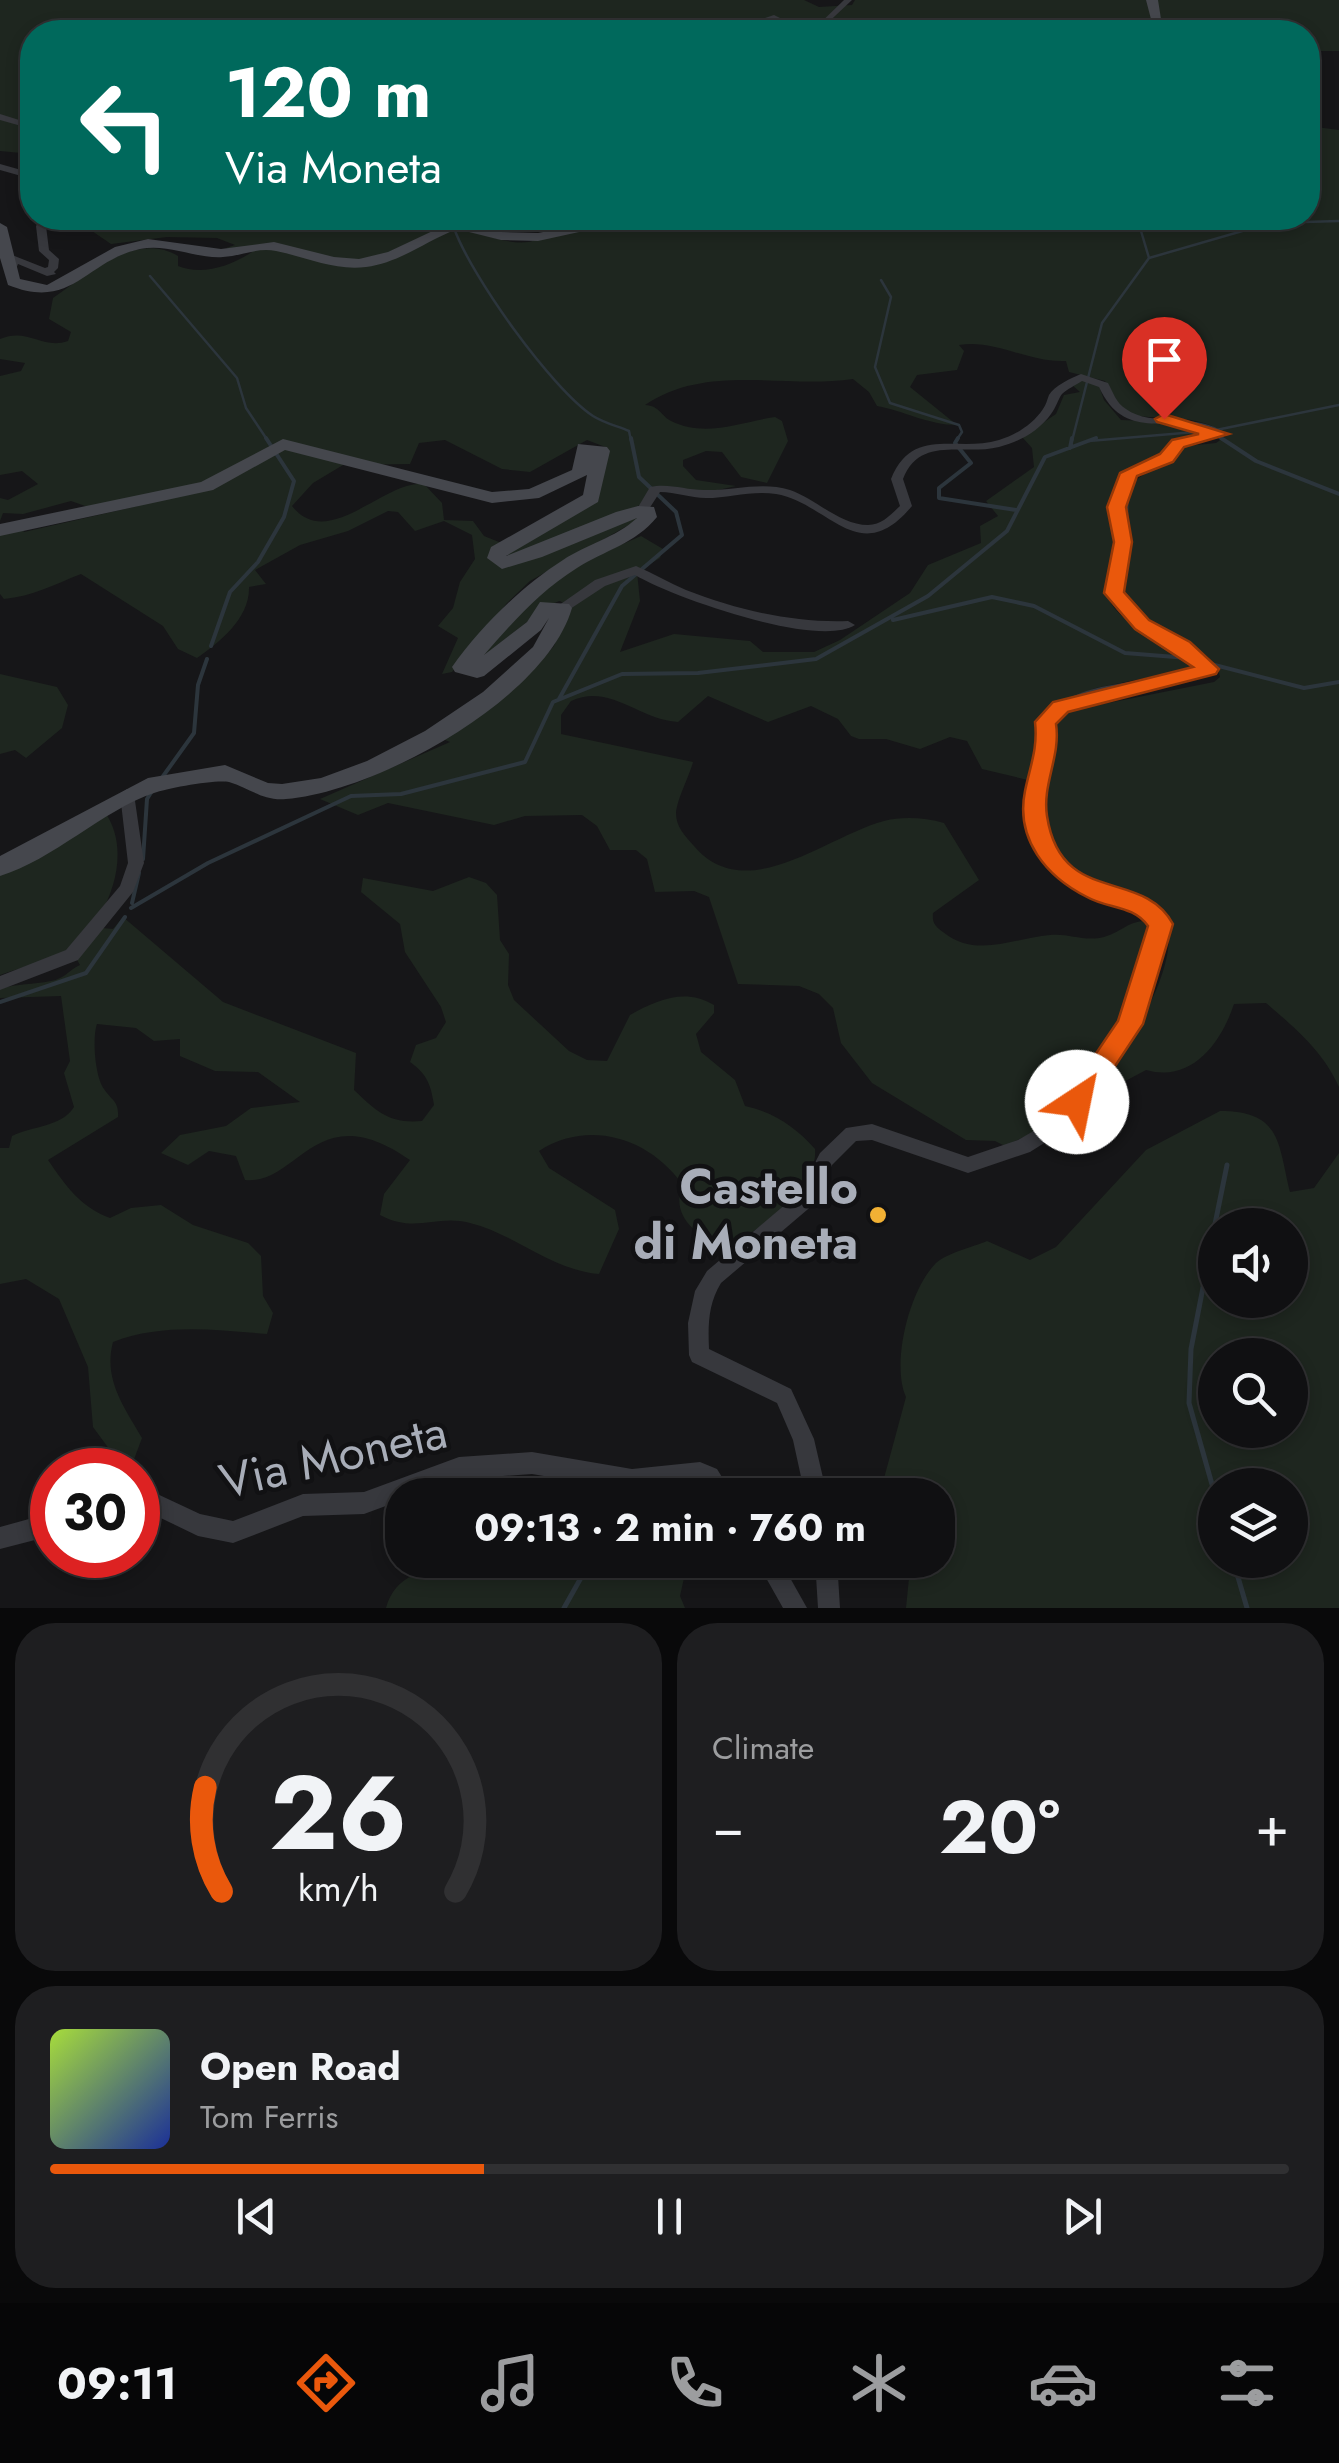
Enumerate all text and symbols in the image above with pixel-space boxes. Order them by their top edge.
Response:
text: 120 m [225,42,431,143]
icon: left [60,60,190,190]
text: Via Moneta [225,135,442,200]
pin [1122,317,1207,420]
icon: arrive [1137,332,1192,387]
position arrow [1025,1050,1129,1154]
place label: Castello di Moneta [633,1153,858,1277]
marker: Castello di Moneta [867,1204,889,1226]
map controls [1198,1208,1308,1578]
button: sound [1198,1208,1308,1318]
button: search [1198,1338,1308,1448]
street label: Via Moneta [213,1397,454,1516]
speed limit sign: 30 [30,1448,160,1578]
button: layers [1198,1468,1308,1578]
text: 09:13 · 2 min · 760 m [474,1500,866,1555]
text: Climate [712,1725,814,1771]
text: 26 [270,1738,407,1888]
text: 20° [939,1773,1060,1881]
text: − [712,1787,744,1867]
text: + [1255,1787,1289,1867]
text: km/h [298,1863,379,1914]
text: Open Road [200,2039,401,2094]
text: Tom Ferris [200,2094,338,2140]
icon: previous [229,2189,284,2244]
icon: pause [642,2189,697,2244]
icon: next [1055,2189,1110,2244]
icon: directions [291,2348,361,2418]
icon: music [475,2348,545,2418]
icon: phone [660,2348,730,2418]
icon: climate [844,2348,914,2418]
icon: car [1028,2348,1098,2418]
icon: filters [1212,2348,1282,2418]
text: 09:11 [57,2351,177,2416]

